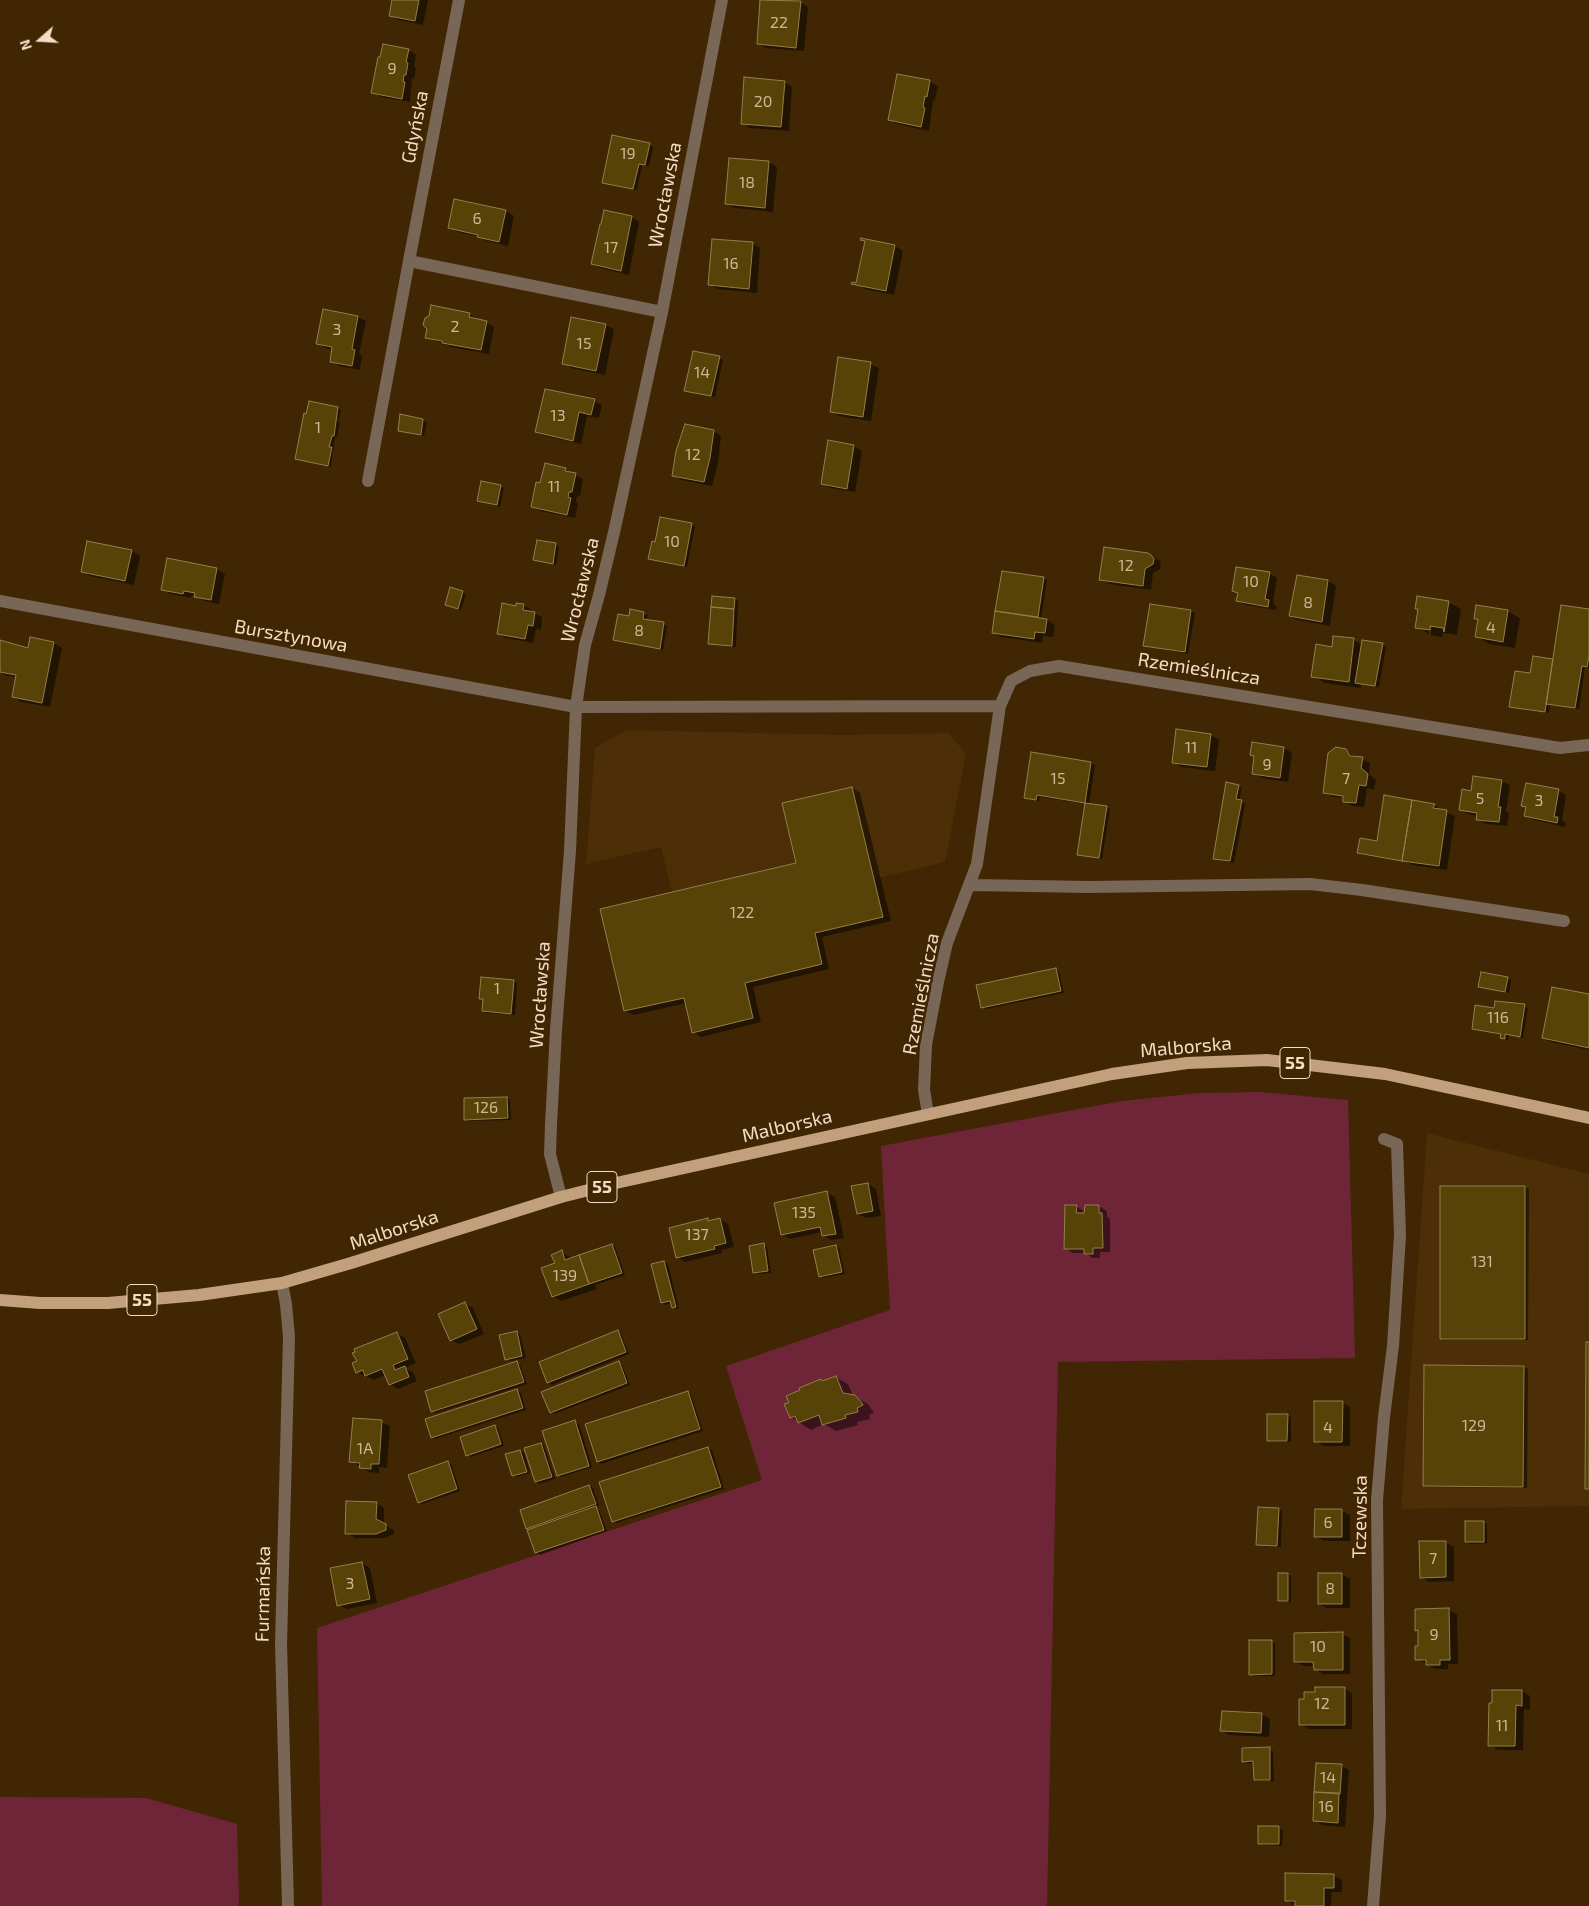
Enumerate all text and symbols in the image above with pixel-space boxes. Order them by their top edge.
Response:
house number: 22 [770,13,788,33]
north arrow [15,15,65,65]
text: N [16,38,35,53]
house number: 9 [387,59,397,79]
street label: Gdyńska [397,89,433,165]
house number: 20 [754,92,772,112]
street label: Wrocławska [644,140,686,250]
house number: 19 [620,144,636,164]
house number: 18 [739,173,755,193]
house number: 6 [472,209,482,229]
house number: 17 [604,238,618,258]
house number: 16 [723,254,739,274]
house number: 2 [451,317,459,337]
house number: 3 [333,320,341,340]
house number: 15 [577,334,591,354]
house number: 14 [694,363,710,383]
house number: 13 [550,406,566,426]
house number: 1 [315,418,321,438]
house number: 12 [685,445,701,465]
house number: 11 [548,477,560,497]
house number: 10 [664,532,680,552]
street label: Wrocławska [556,535,604,645]
house number: 12 [1118,556,1134,576]
house number: 10 [1243,572,1259,592]
house number: 8 [1303,593,1313,613]
street label: Bursztynowa [233,615,349,657]
house number: 4 [1486,618,1496,638]
house number: 8 [634,621,644,641]
street label: Rzemieślnicza [1136,648,1262,690]
house number: 11 [1185,738,1197,758]
house number: 9 [1262,755,1272,775]
house number: 15 [1051,769,1065,789]
house number: 7 [1342,769,1350,789]
house number: 5 [1476,789,1484,809]
house number: 3 [1535,791,1543,811]
house number: 122 [730,903,754,923]
street label: Rzemieślnicza [898,931,944,1057]
street label: Wrocławska [525,941,555,1049]
house number: 1 [494,979,500,999]
house number: 116 [1487,1008,1509,1028]
street label: Malborska [1139,1032,1233,1062]
road number: 55 [1280,1048,1310,1078]
house number: 126 [474,1098,498,1118]
street label: Malborska [740,1105,834,1147]
road number: 55 [587,1172,617,1202]
house number: 135 [792,1203,816,1223]
street label: Malborska [347,1205,441,1255]
house number: 137 [685,1225,709,1245]
house number: 131 [1471,1252,1493,1272]
house number: 139 [553,1266,577,1286]
road number: 55 [127,1284,157,1316]
house number: 129 [1462,1416,1486,1436]
house number: 4 [1323,1418,1333,1438]
house number: 1A [357,1439,373,1459]
street label: Tczewska [1348,1475,1372,1559]
house number: 6 [1323,1513,1333,1533]
street label: Furmańska [251,1546,275,1642]
house number: 7 [1429,1549,1437,1569]
house number: 3 [346,1574,354,1594]
house number: 8 [1325,1579,1335,1599]
house number: 9 [1429,1625,1439,1645]
house number: 10 [1310,1637,1326,1657]
house number: 12 [1314,1694,1330,1714]
house number: 11 [1496,1716,1508,1736]
house number: 14 [1320,1768,1336,1788]
house number: 16 [1318,1797,1334,1817]

